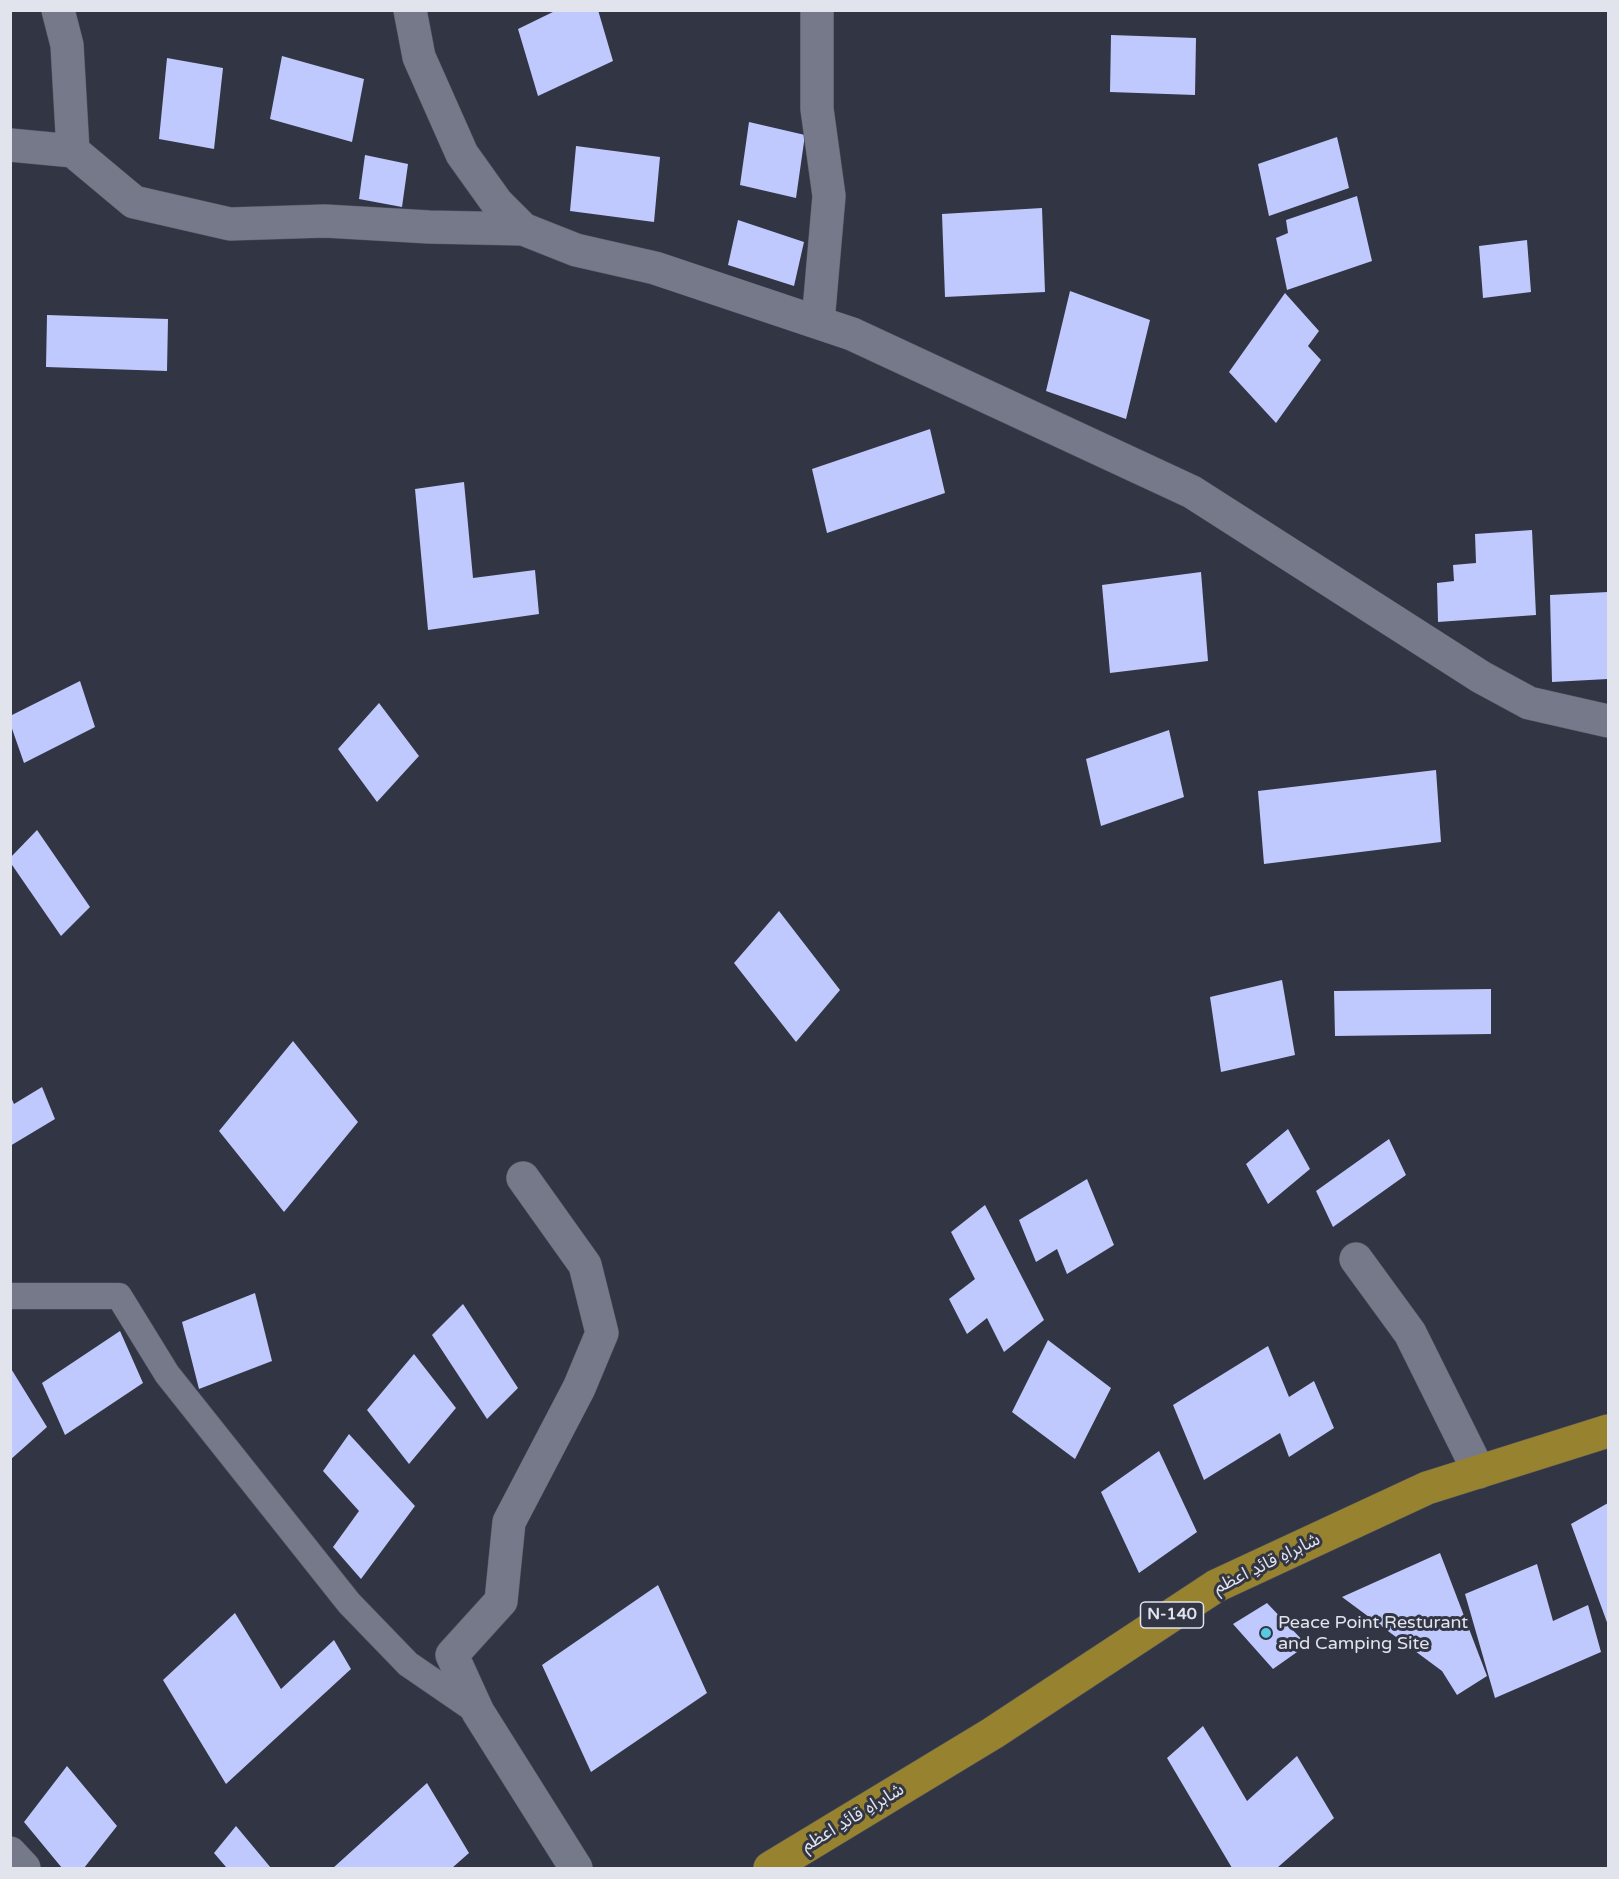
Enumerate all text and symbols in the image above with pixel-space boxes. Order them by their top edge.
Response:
street label: شاہراہِ قائدِ اعظم [1210,1529,1324,1599]
road number: N-140 [1140,1602,1204,1628]
place label: Peace Point Resturant and Camping Site [1278,1612,1468,1654]
marker: Peace Point Resturant and Camping Site [1259,1626,1273,1640]
street label: شاہراہِ قائدِ اعظم [798,1779,908,1857]

